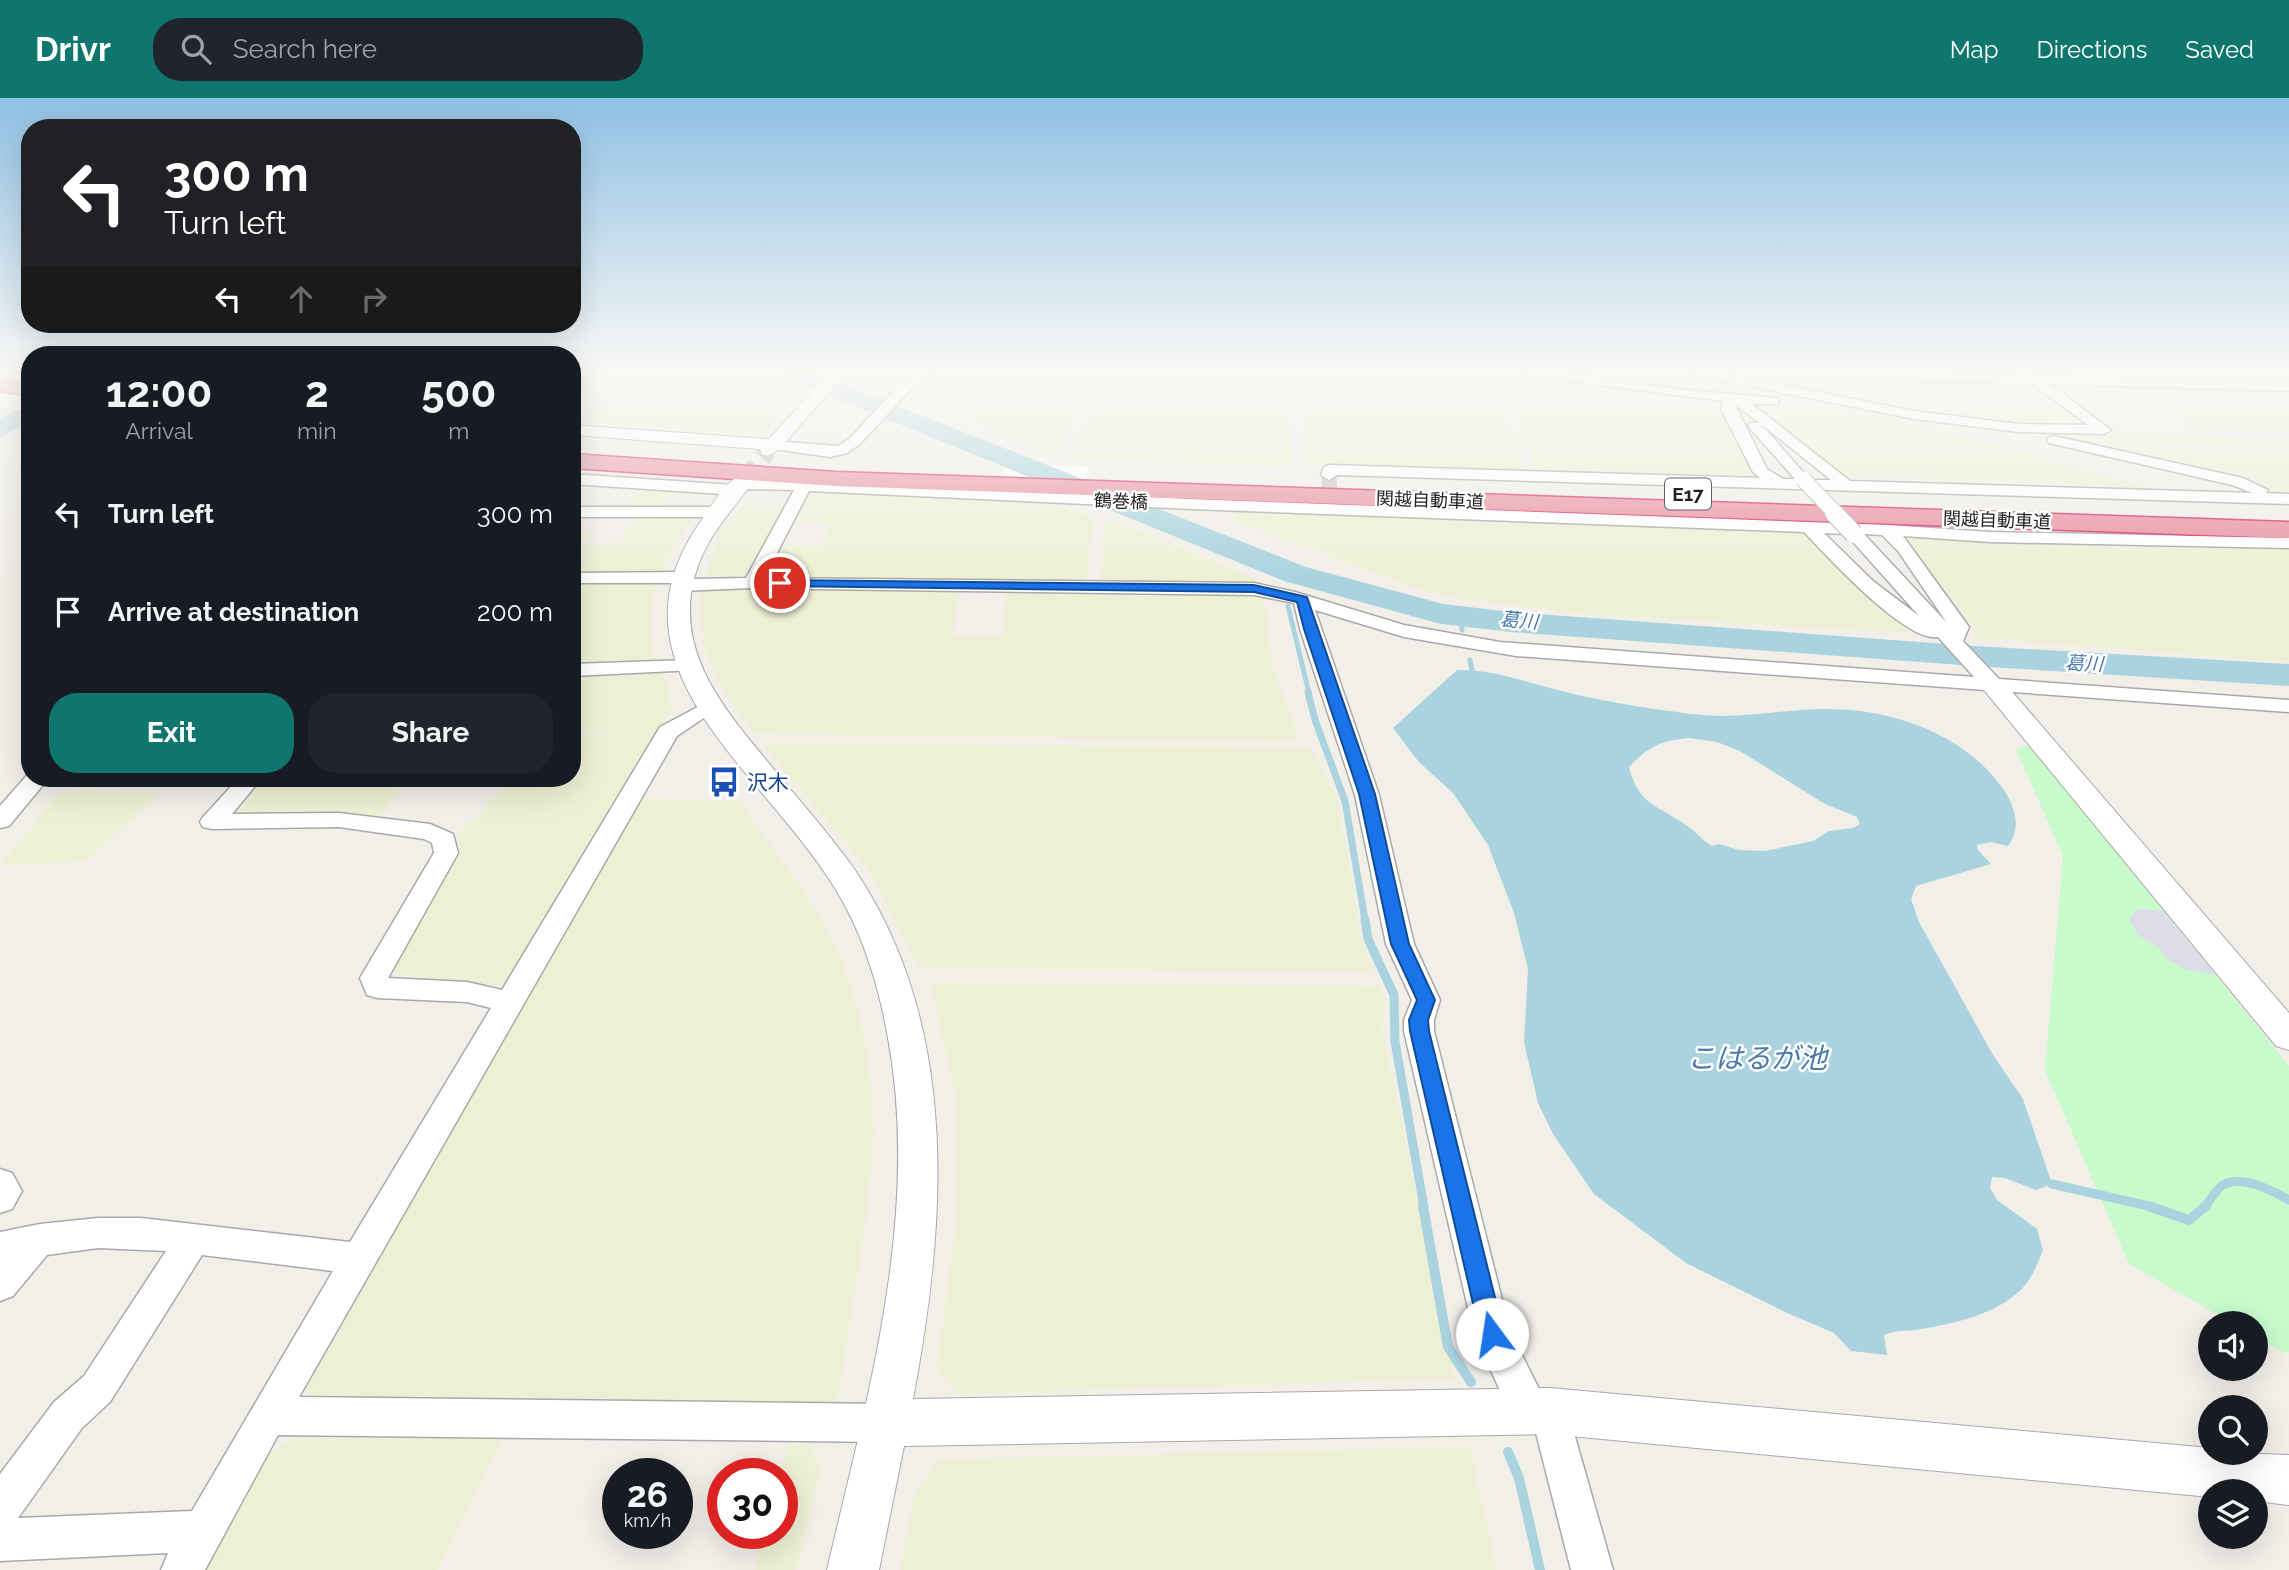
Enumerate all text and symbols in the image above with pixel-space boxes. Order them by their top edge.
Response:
search box [153,18,643,81]
text: Drivr [35,30,111,69]
icon: search [177,30,215,68]
text: Search here [233,34,377,64]
text: Map [1950,35,1999,64]
text: Directions [2037,35,2147,64]
text: Saved [2185,35,2254,64]
text: 300 m [164,145,309,202]
icon: left [49,147,140,238]
text: Turn left [164,204,286,241]
icon: left [209,280,247,318]
icon: ahead [282,280,320,318]
icon: right [355,280,393,318]
text: 12:00 [106,368,212,417]
text: 2 [305,368,329,417]
text: 500 [421,368,496,417]
text: Arrival [125,417,193,444]
text: min [297,417,337,444]
text: m [448,417,469,444]
road number: E17 [1665,478,1711,510]
street label: 関越自動車道 [1376,488,1484,512]
street label: 鶴巻橋 [1094,490,1148,512]
icon: left [49,495,87,533]
text: Turn left [108,499,214,529]
text: 300 m [477,499,553,529]
street label: 関越自動車道 [1943,508,2051,532]
pin [750,553,810,613]
icon: arrive [761,564,799,602]
icon: arrive [49,593,87,631]
text: Arrive at destination [108,597,359,627]
text: 200 m [477,597,553,627]
water label: 葛川 [1499,607,1541,633]
water label: 葛川 [2064,651,2106,675]
button: Exit [49,693,294,773]
button: Share [308,693,553,773]
bus stop icon: 沢木 [707,765,741,799]
place label: 沢木 [747,770,789,795]
water label: こはるが池 [1687,1042,1830,1075]
position arrow [1455,1297,1529,1371]
map controls [2198,1311,2268,1549]
button: sound [2198,1311,2268,1381]
button: search [2198,1395,2268,1465]
speed limit sign: 30 [707,1458,798,1549]
text: 26 [627,1474,668,1515]
button: layers [2198,1479,2268,1549]
text: km/h [624,1510,671,1531]

